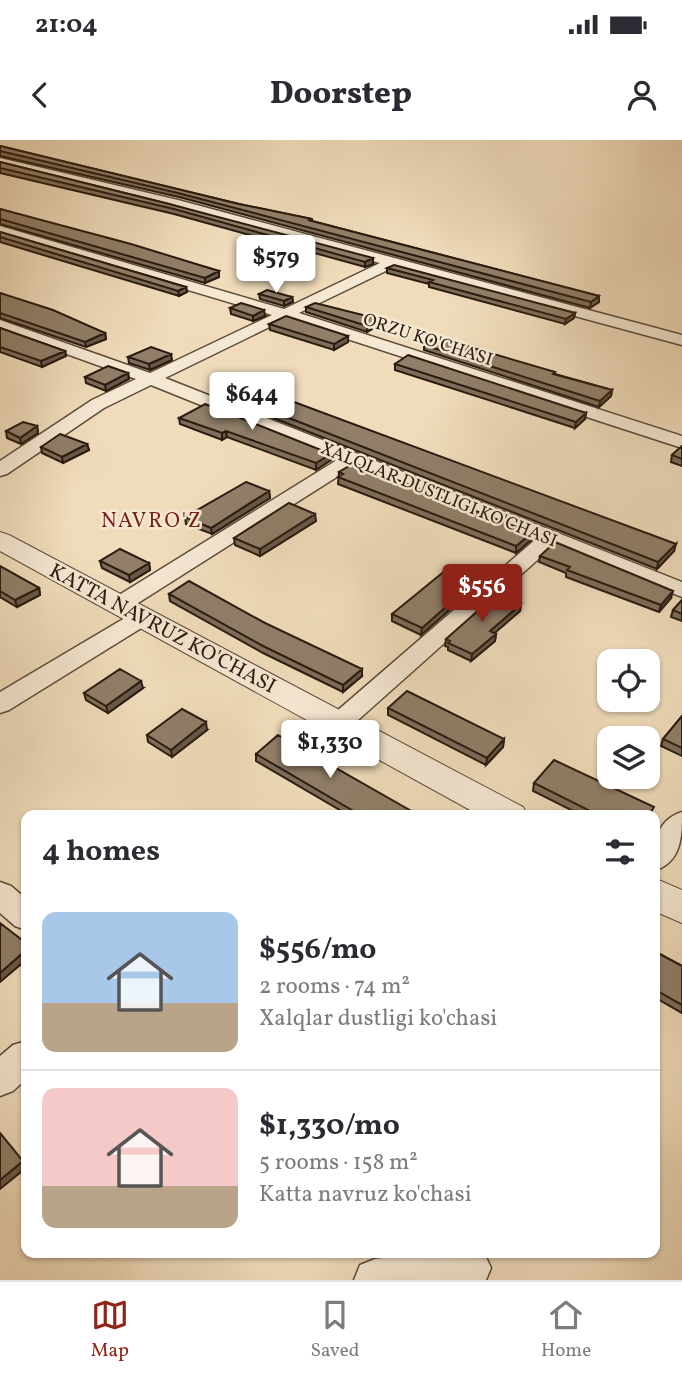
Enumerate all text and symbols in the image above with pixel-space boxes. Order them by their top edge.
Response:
text: 21:04 [35,7,98,43]
text: Doorstep [270,73,412,117]
icon: back [21,76,59,114]
icon: person [623,76,661,114]
pin: $579 [235,236,317,295]
text: $579 [252,242,300,274]
street label: ORZU KO'CHASI [360,308,496,373]
pin: $644 [211,372,293,432]
text: $644 [225,379,279,411]
street label: XALQLAR DUSTLIGI KO'CHASI [316,436,560,554]
district label: NAVRO'Z [101,507,203,536]
street label: KATTA NAVRUZ KO'CHASI [44,557,281,701]
pin: $556 [441,564,523,624]
text: $556 [458,571,506,603]
map controls [597,649,660,789]
button: locate [597,649,660,712]
pin: $1,330 [273,720,387,780]
button: layers [597,726,660,789]
text: $1,330 [297,727,363,759]
text: 4 homes [42,831,160,873]
icon: filters [601,833,639,871]
text: $556/mo [259,929,376,971]
icon: home [98,940,182,1024]
text: 2 rooms · 74 m² [259,971,410,1003]
text: Xalqlar dustligi ko'chasi [259,1003,497,1035]
text: $1,330/mo [259,1105,400,1147]
icon: home [98,1116,182,1200]
text: 5 rooms · 158 m² [259,1147,418,1179]
text: Katta navruz ko'chasi [259,1179,472,1211]
tab: Map [91,1296,129,1364]
tab: Saved [310,1296,359,1364]
tab: Home [541,1296,591,1364]

